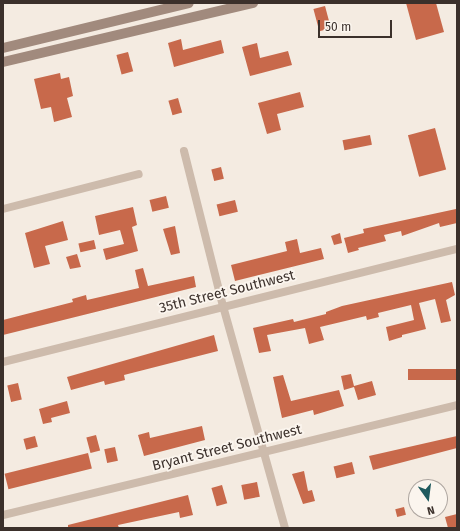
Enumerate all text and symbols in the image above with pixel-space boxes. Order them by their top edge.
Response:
scale bar [320,12,394,38]
text: 50 m [325,20,351,34]
street label: 35th Street Southwest [158,267,296,317]
street label: Bryant Street Southwest [151,421,303,475]
north arrow [408,479,448,519]
text: N [426,503,436,517]

